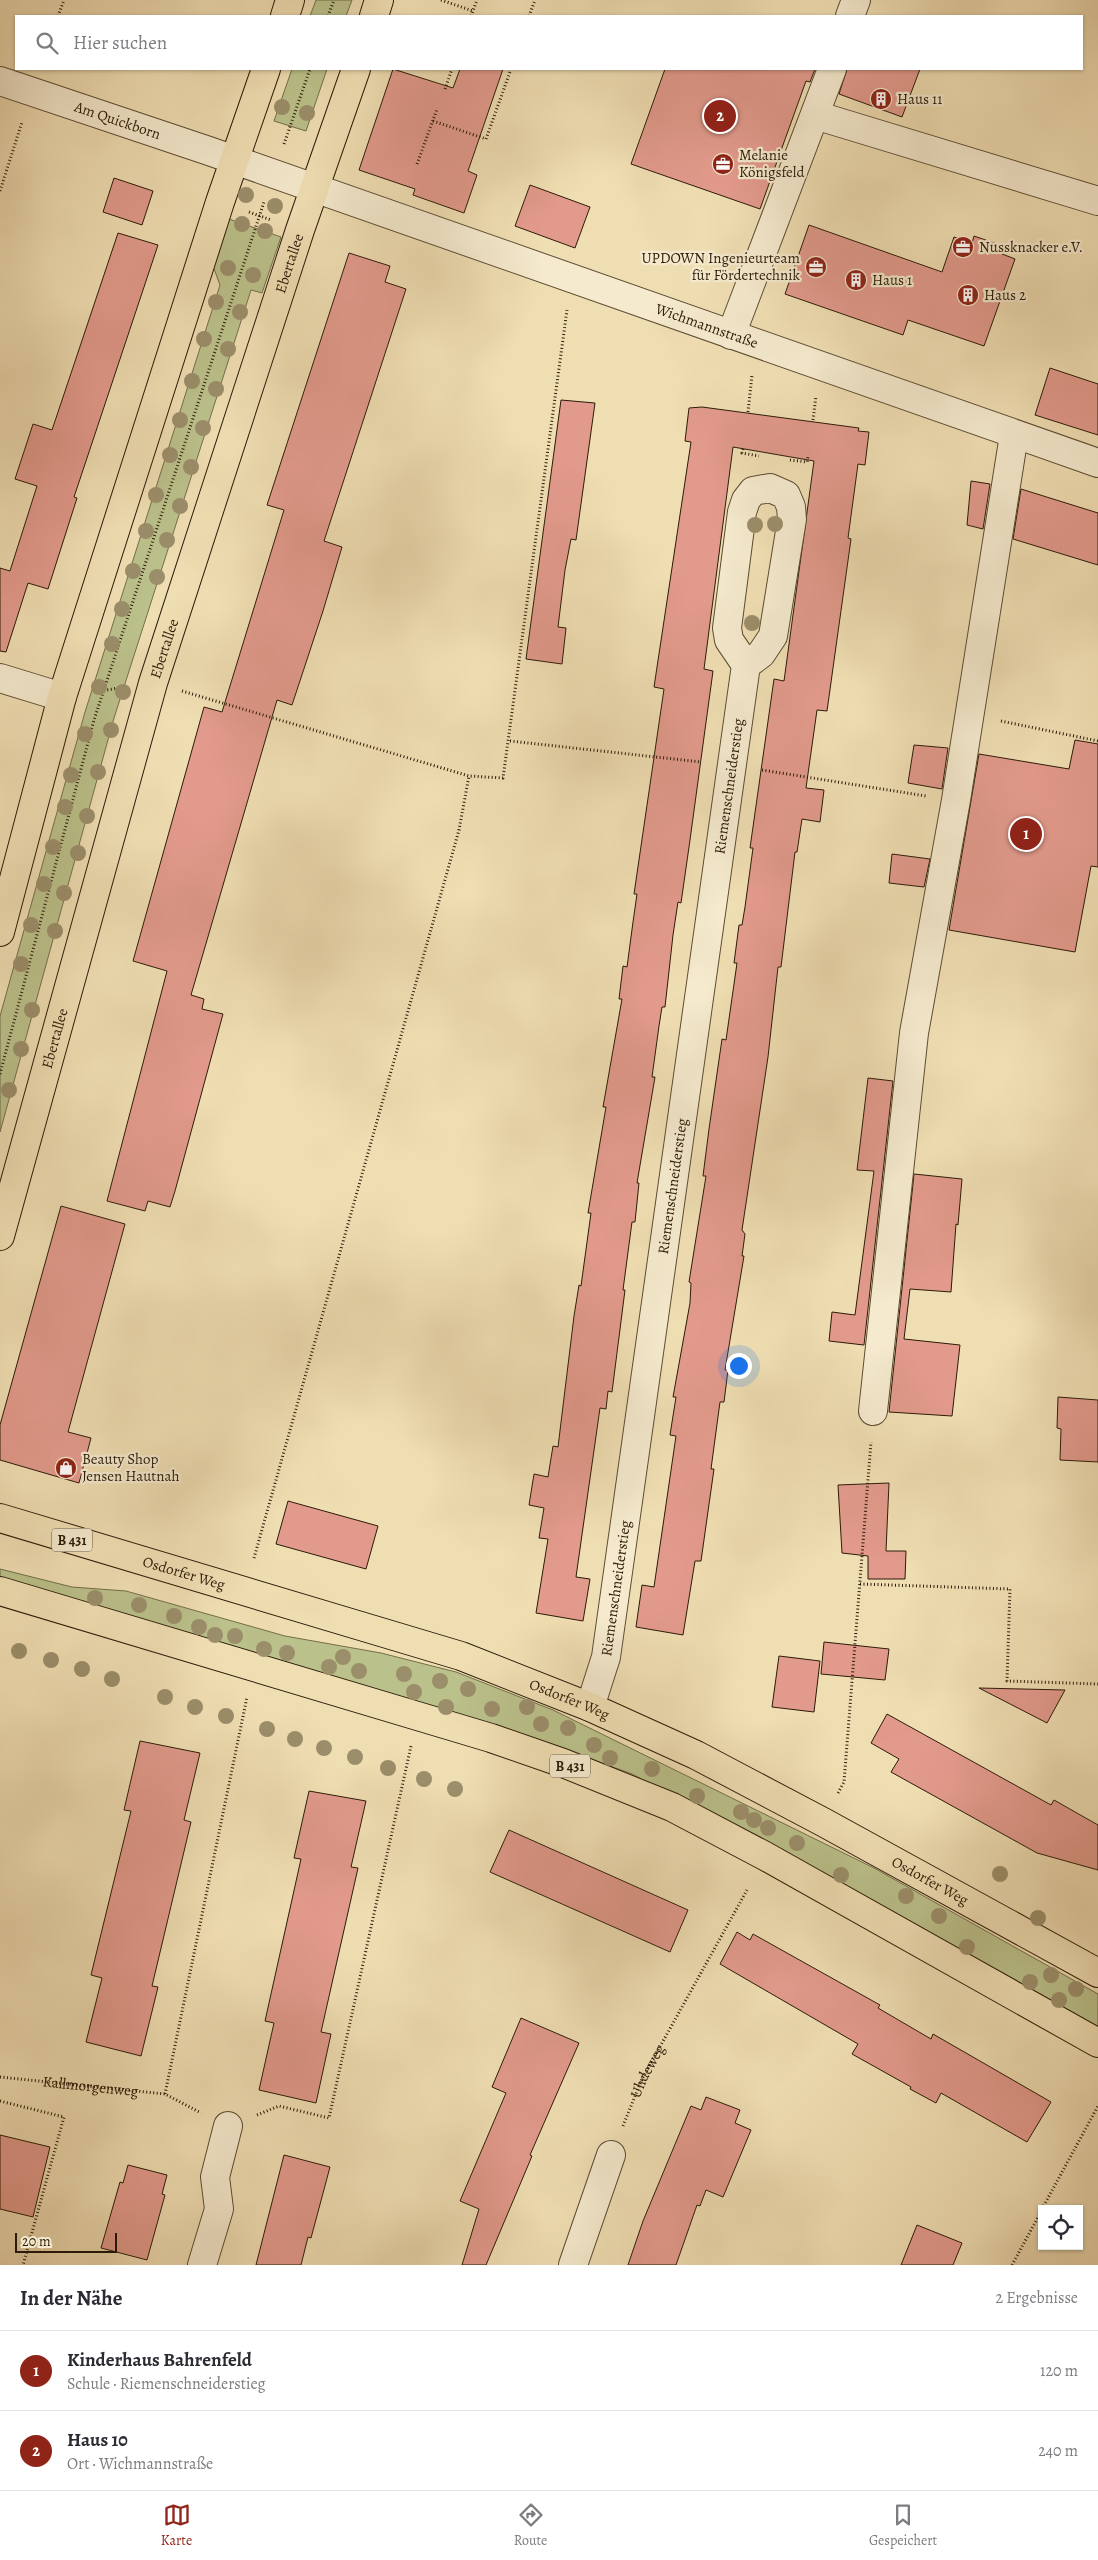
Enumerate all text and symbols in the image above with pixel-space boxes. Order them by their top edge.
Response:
search box [15,15,1083,70]
icon: search [33,29,61,57]
text: Hier suchen [73,30,167,56]
building icon: Haus 11 [869,87,893,111]
place label: Haus 11 [897,89,942,109]
street label: Am Quickborn [71,96,163,144]
pin: 2 [704,97,736,135]
place label: Melanie Königsfeld [739,145,805,182]
office icon: Melanie Königsfeld [711,152,735,176]
street label: Ebertallee [270,231,308,296]
office icon: Nussknacker e.V. [951,235,975,259]
place label: Nussknacker e.V. [979,237,1083,257]
place label: UPDOWN Ingenieurteam für Fördertechnik [641,248,801,285]
office icon: UPDOWN Ingenieurteam für Fördertechnik [804,255,828,279]
building icon: Haus 1 [844,268,868,292]
place label: Haus 1 [872,270,912,290]
building icon: Haus 2 [956,283,980,307]
place label: Haus 2 [984,285,1026,305]
street label: Wichmannstraße [652,298,761,353]
street label: Ebertallee [145,616,183,681]
street label: Riemenschneiderstieg [709,716,748,855]
pin: 1 [1010,815,1042,853]
street label: Ebertallee [37,1006,73,1071]
street label: Riemenschneiderstieg [653,1116,692,1255]
your location [726,1353,752,1379]
place label: Beauty Shop Jensen Hautnah [82,1449,179,1486]
shop icon: Beauty Shop Jensen Hautnah [54,1456,78,1480]
street label: Riemenschneiderstieg [596,1519,635,1657]
road number: B 431 [52,1528,92,1552]
street label: Osdorfer Weg [140,1551,228,1595]
street label: Osdorfer Weg [526,1674,613,1725]
road number: B 431 [550,1754,590,1778]
street label: Osdorfer Weg [888,1852,972,1910]
street label: Uhdeweg [625,2040,669,2101]
street label: Kallmorgenweg [42,2071,140,2101]
map controls [1038,2205,1083,2250]
button: locate [1038,2205,1083,2250]
scale bar [15,2230,118,2253]
text: 20 m [22,2232,51,2251]
text: In der Nähe [20,2284,122,2312]
text: 2 Ergebnisse [996,2287,1078,2309]
text: Kinderhaus Bahrenfeld [67,2347,252,2373]
text: 1 [33,2360,39,2382]
text: 120 m [1040,2360,1078,2382]
text: Schule · Riemenschneiderstieg [67,2373,266,2395]
text: Haus 10 [67,2427,128,2453]
text: 2 [32,2440,40,2462]
text: 240 m [1038,2440,1078,2462]
text: Ort · Wichmannstraße [67,2453,213,2475]
tab: Karte [161,2501,192,2550]
tab: Route [514,2501,547,2550]
tab: Gespeichert [869,2501,937,2550]

